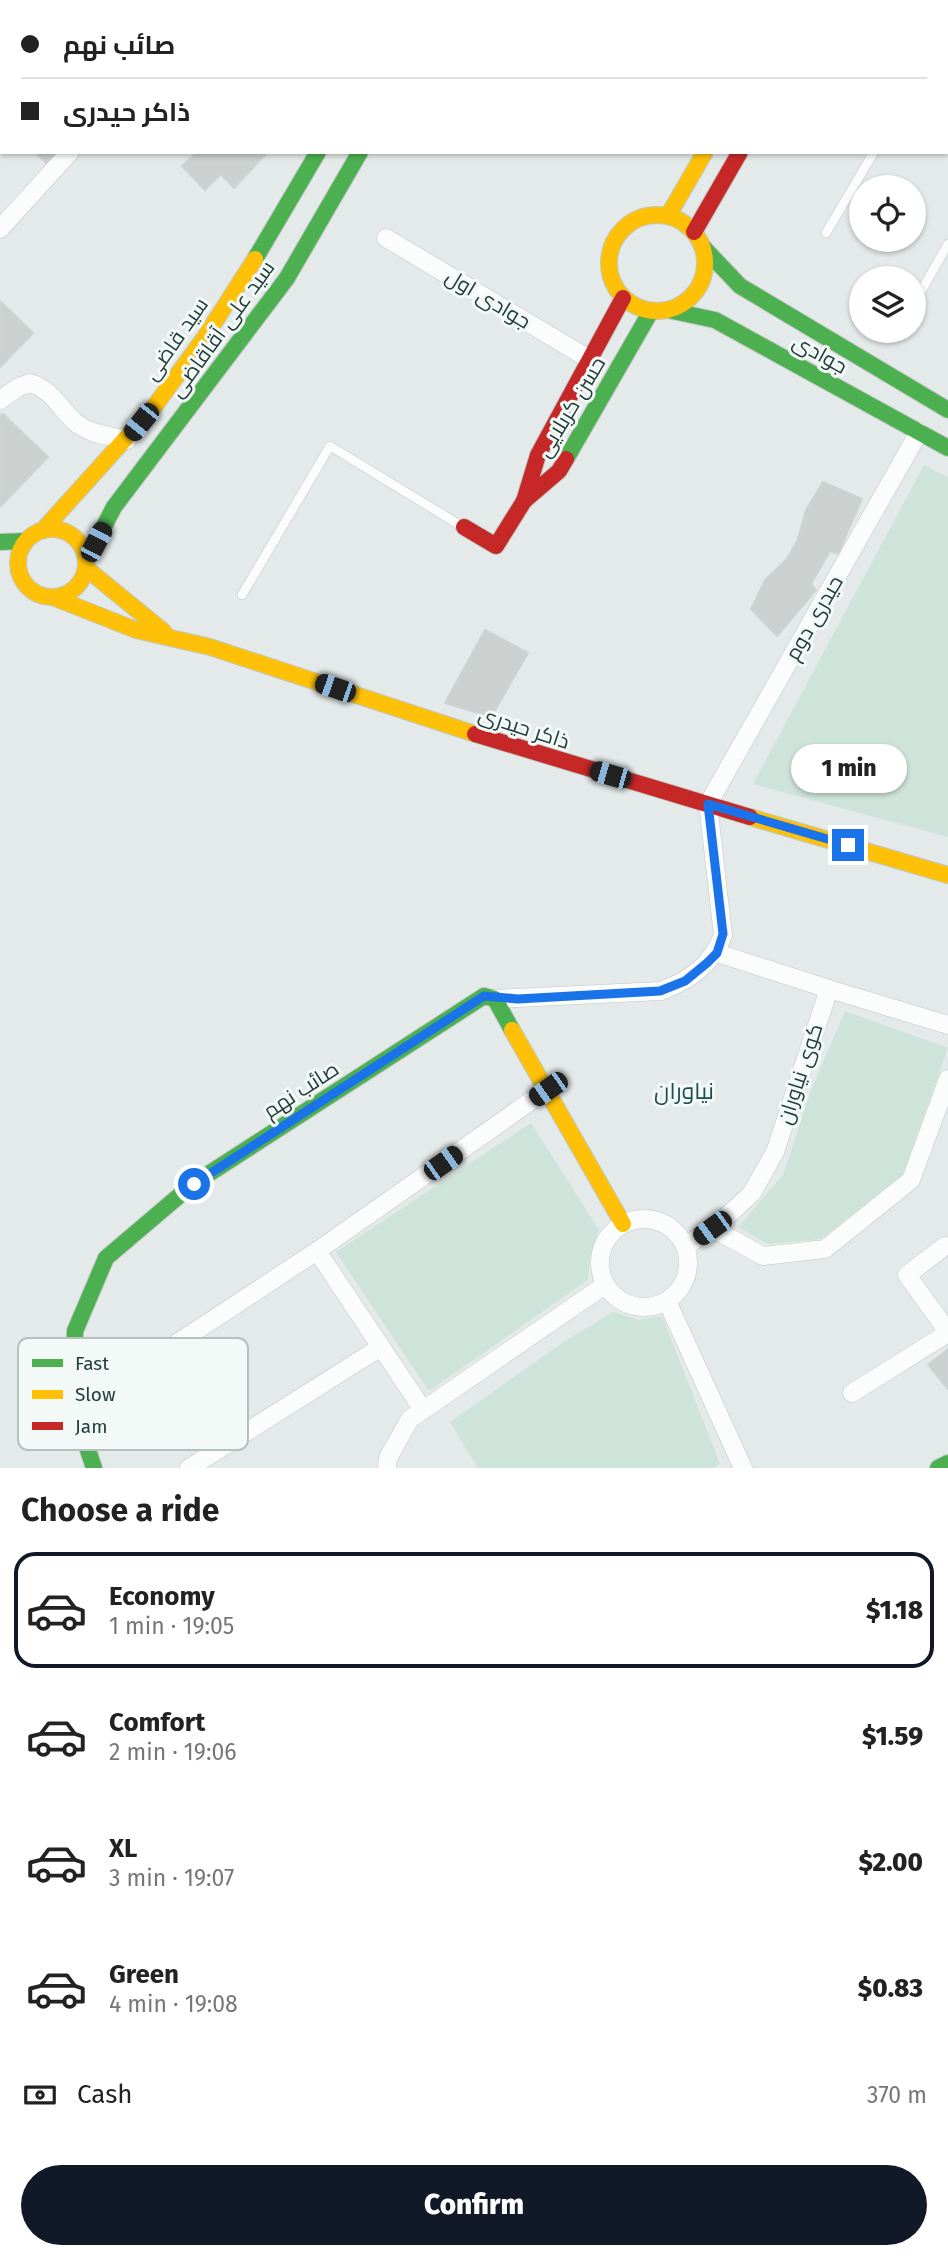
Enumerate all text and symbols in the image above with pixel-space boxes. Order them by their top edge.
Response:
text: صائب نهم [63,30,175,61]
text: ذاکر حیدری [63,97,190,128]
map controls [849,175,926,343]
button: locate [849,175,926,252]
street label: سید علی آقاقاضی [164,256,280,402]
street label: جوادی اول [441,263,535,335]
button: layers [849,266,926,343]
street label: سید قاضی [138,293,214,385]
street label: جوادی [788,328,852,380]
street label: حسن کربلایی [531,352,611,462]
car [120,399,163,445]
car [77,519,116,565]
street label: حیدری دوم [779,571,850,666]
car [312,671,359,705]
street label: ذاکر حیدری [475,701,573,755]
callout: 1 min [790,744,906,792]
text: 1 min [821,754,877,782]
car [587,759,634,791]
route end [832,829,864,861]
street label: کوی نیاوران [772,1020,828,1128]
street label: صائب نهم [258,1056,344,1125]
car [525,1068,572,1110]
district label: نیاوران [654,1077,714,1105]
car [420,1142,467,1184]
route start [178,1168,210,1200]
car [689,1207,736,1249]
legend [18,1338,248,1450]
text: Fast [75,1352,109,1375]
text: Slow [75,1383,116,1406]
text: Jam [75,1415,107,1438]
text: Choose a ride [21,1491,219,1529]
icon: car [25,1579,88,1642]
text: Economy [109,1581,215,1612]
text: $1.18 [866,1595,923,1626]
text: 1 min · 19:05 [109,1612,234,1640]
icon: car [25,1705,88,1768]
text: Comfort [109,1707,205,1738]
text: $1.59 [862,1721,923,1752]
text: 2 min · 19:06 [109,1738,237,1766]
icon: car [25,1831,88,1894]
text: XL [109,1833,137,1864]
text: $2.00 [858,1847,923,1878]
text: 3 min · 19:07 [109,1864,234,1892]
icon: car [25,1957,88,2020]
text: Green [109,1959,179,1990]
text: $0.83 [858,1973,923,2004]
text: 4 min · 19:08 [109,1990,238,2018]
icon: cash [21,2076,59,2114]
text: Cash [77,2079,133,2110]
text: 370 m [867,2081,927,2109]
button: Confirm [21,2165,927,2245]

